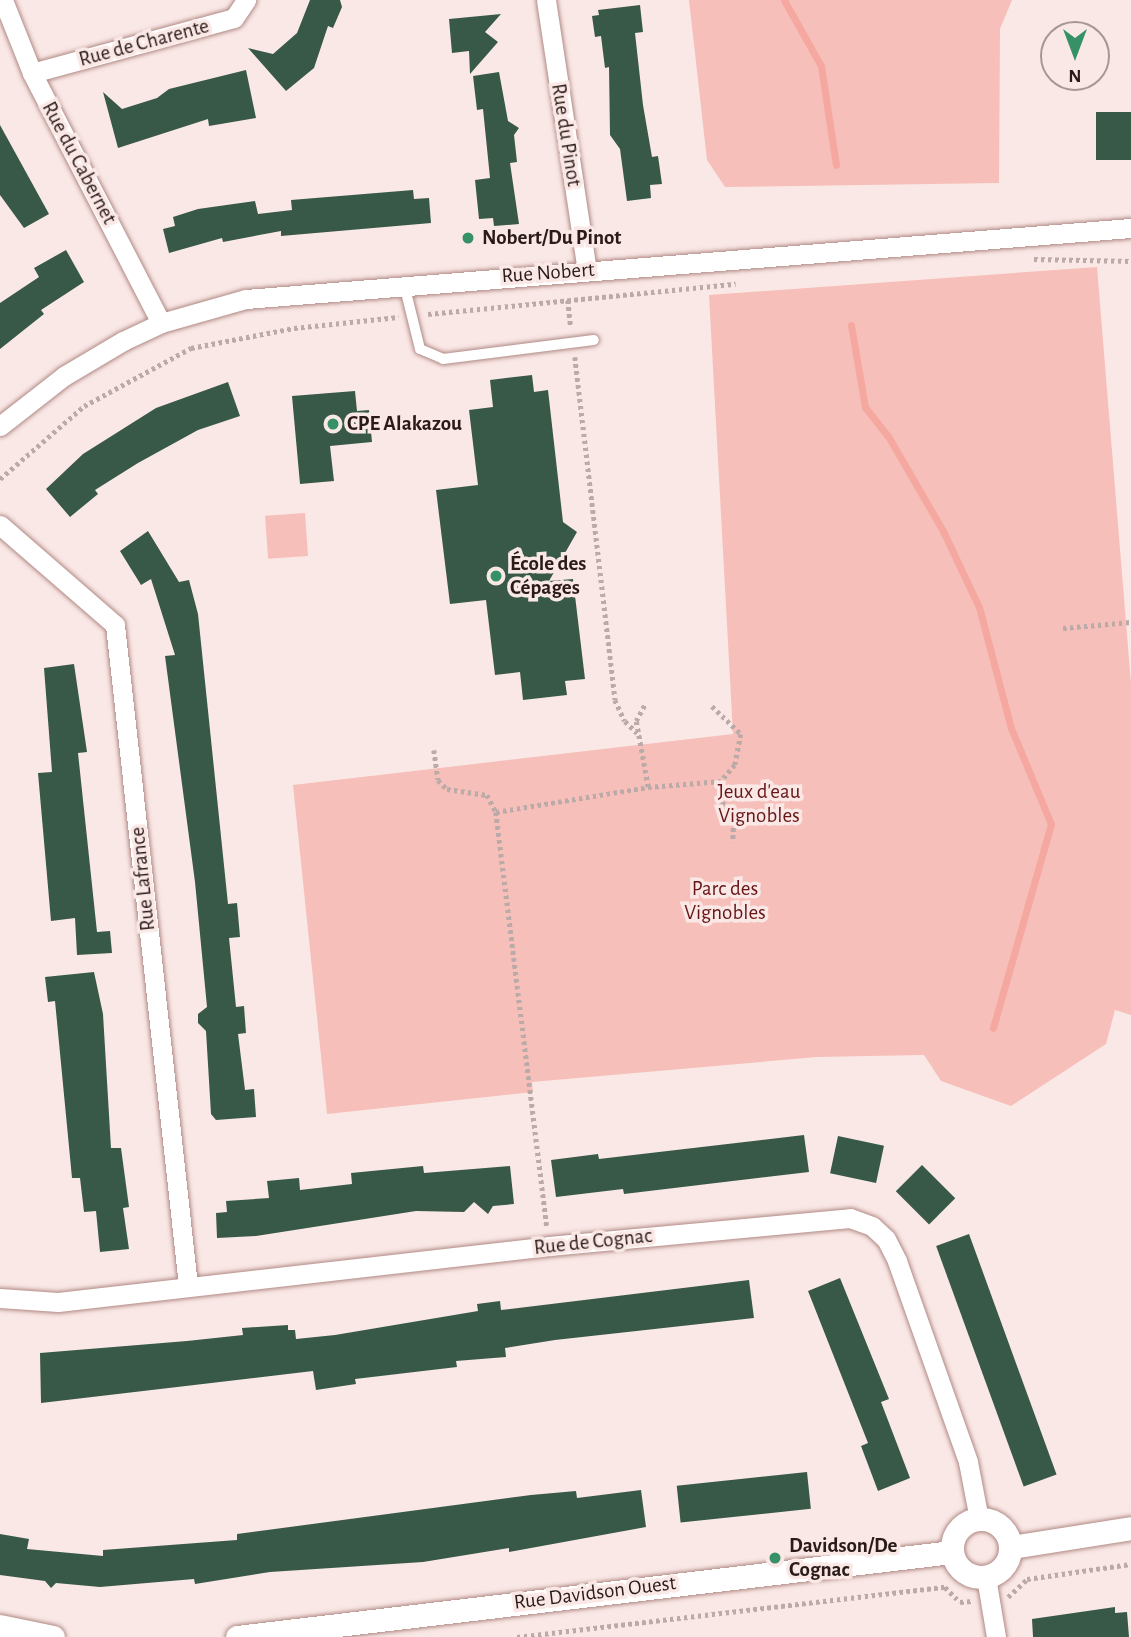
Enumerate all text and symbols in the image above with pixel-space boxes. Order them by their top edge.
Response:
street label: Rue de Charente [76,14,212,72]
north arrow [1040,21,1110,91]
text: N [1068,66,1082,85]
street label: Rue du Pinot [545,82,587,188]
street label: Rue du Cabernet [36,97,122,229]
place label: Nobert/Du Pinot [482,225,621,251]
marker: Nobert/Du Pinot [460,230,476,246]
street label: Rue Nobert [501,257,595,289]
place label: CPE Alakazou [347,411,462,437]
marker: CPE Alakazou [325,416,341,432]
place label: École des Cépages [510,551,586,601]
marker: École des Cépages [488,568,504,584]
park label: Jeux d'eau Vignobles [718,779,800,829]
street label: Rue Lafrance [125,826,161,932]
park label: Parc des Vignobles [684,876,766,926]
street label: Rue de Cognac [533,1223,653,1261]
place label: Davidson/De Cognac [789,1533,897,1583]
marker: Davidson/De Cognac [767,1550,783,1566]
street label: Rue Davidson Ouest [512,1571,678,1615]

